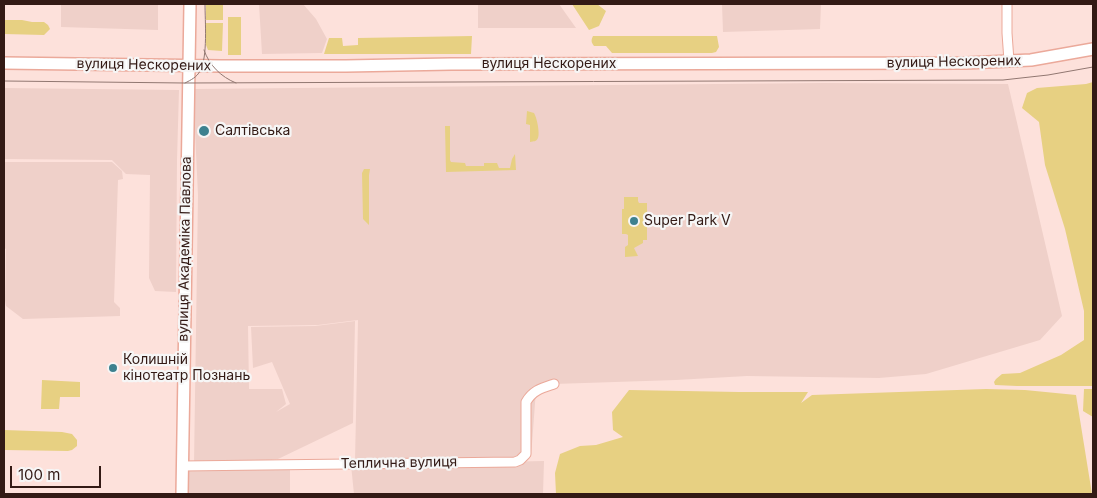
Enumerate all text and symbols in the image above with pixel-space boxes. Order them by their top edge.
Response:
street label: вулиця Нескорених [887,52,1021,72]
street label: вулиця Нескорених [77,55,211,75]
street label: вулиця Нескорених [482,56,616,72]
place label: Салтівська [215,123,290,139]
marker: Салтівська [197,124,211,138]
street label: вулиця Академіка Павлова [175,156,195,342]
place label: Super Park V [644,213,731,229]
marker: Super Park V [628,215,640,227]
place label: Колишній кінотеатр Познань [123,352,250,384]
marker: Колишній кінотеатр Познань [107,362,119,374]
street label: Теплична вулиця [341,454,457,472]
scale bar [12,456,104,488]
text: 100 m [18,465,60,484]

